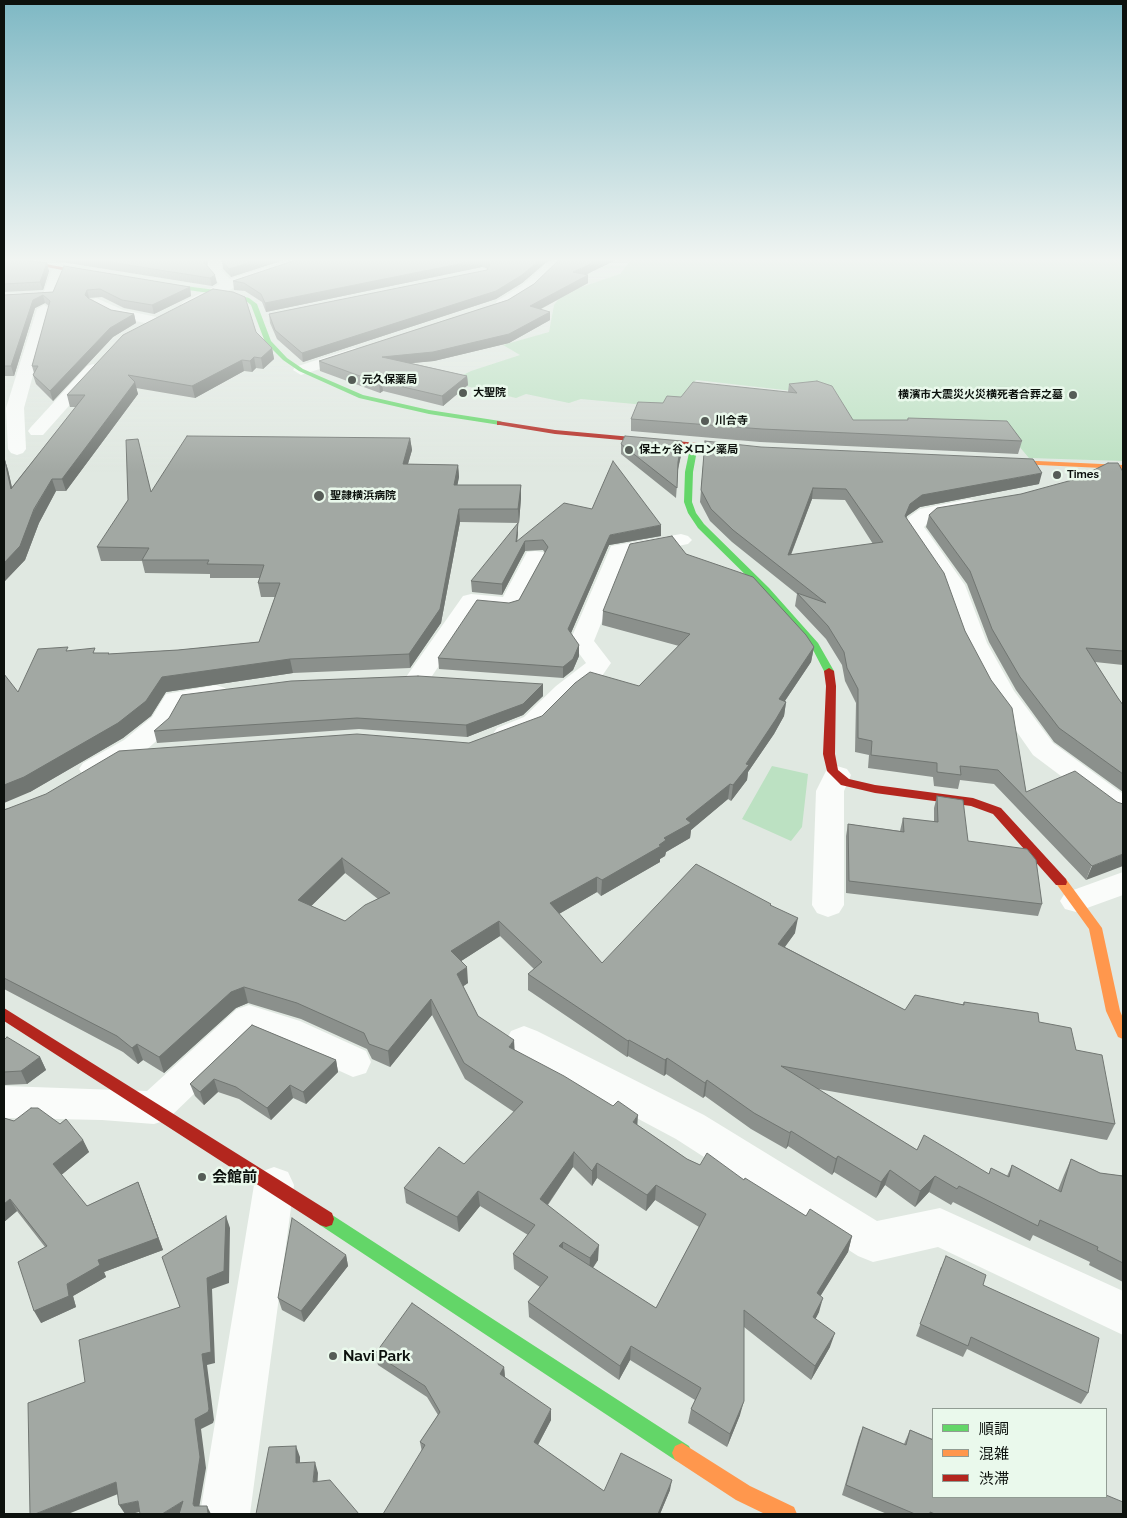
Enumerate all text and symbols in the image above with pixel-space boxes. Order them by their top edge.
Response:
place label: 元久保薬局 [362,373,417,387]
marker: 元久保薬局 [346,374,358,386]
place label: 大聖院 [473,386,506,400]
marker: 大聖院 [457,387,469,399]
place label: 横濱市大震災火災横死者合葬之墓 [898,388,1063,402]
marker: 横濱市大震災火災横死者合葬之墓 [1067,389,1079,401]
place label: 川合寺 [715,414,748,428]
marker: 川合寺 [699,415,711,427]
place label: 保土ヶ谷メロン薬局 [639,443,738,457]
marker: 保土ヶ谷メロン薬局 [623,444,635,456]
place label: Times [1067,468,1099,482]
marker: Times [1051,469,1063,481]
marker: 聖隷横浜病院 [312,489,326,503]
place label: 聖隷横浜病院 [330,489,396,503]
place label: 会館前 [212,1168,257,1186]
marker: 会館前 [196,1171,208,1183]
place label: Navi Park [343,1347,410,1365]
marker: Navi Park [327,1350,339,1362]
legend [932,1408,1107,1498]
text: 順調 [979,1420,1009,1438]
text: 混雑 [979,1445,1009,1463]
text: 渋滞 [979,1470,1009,1488]

